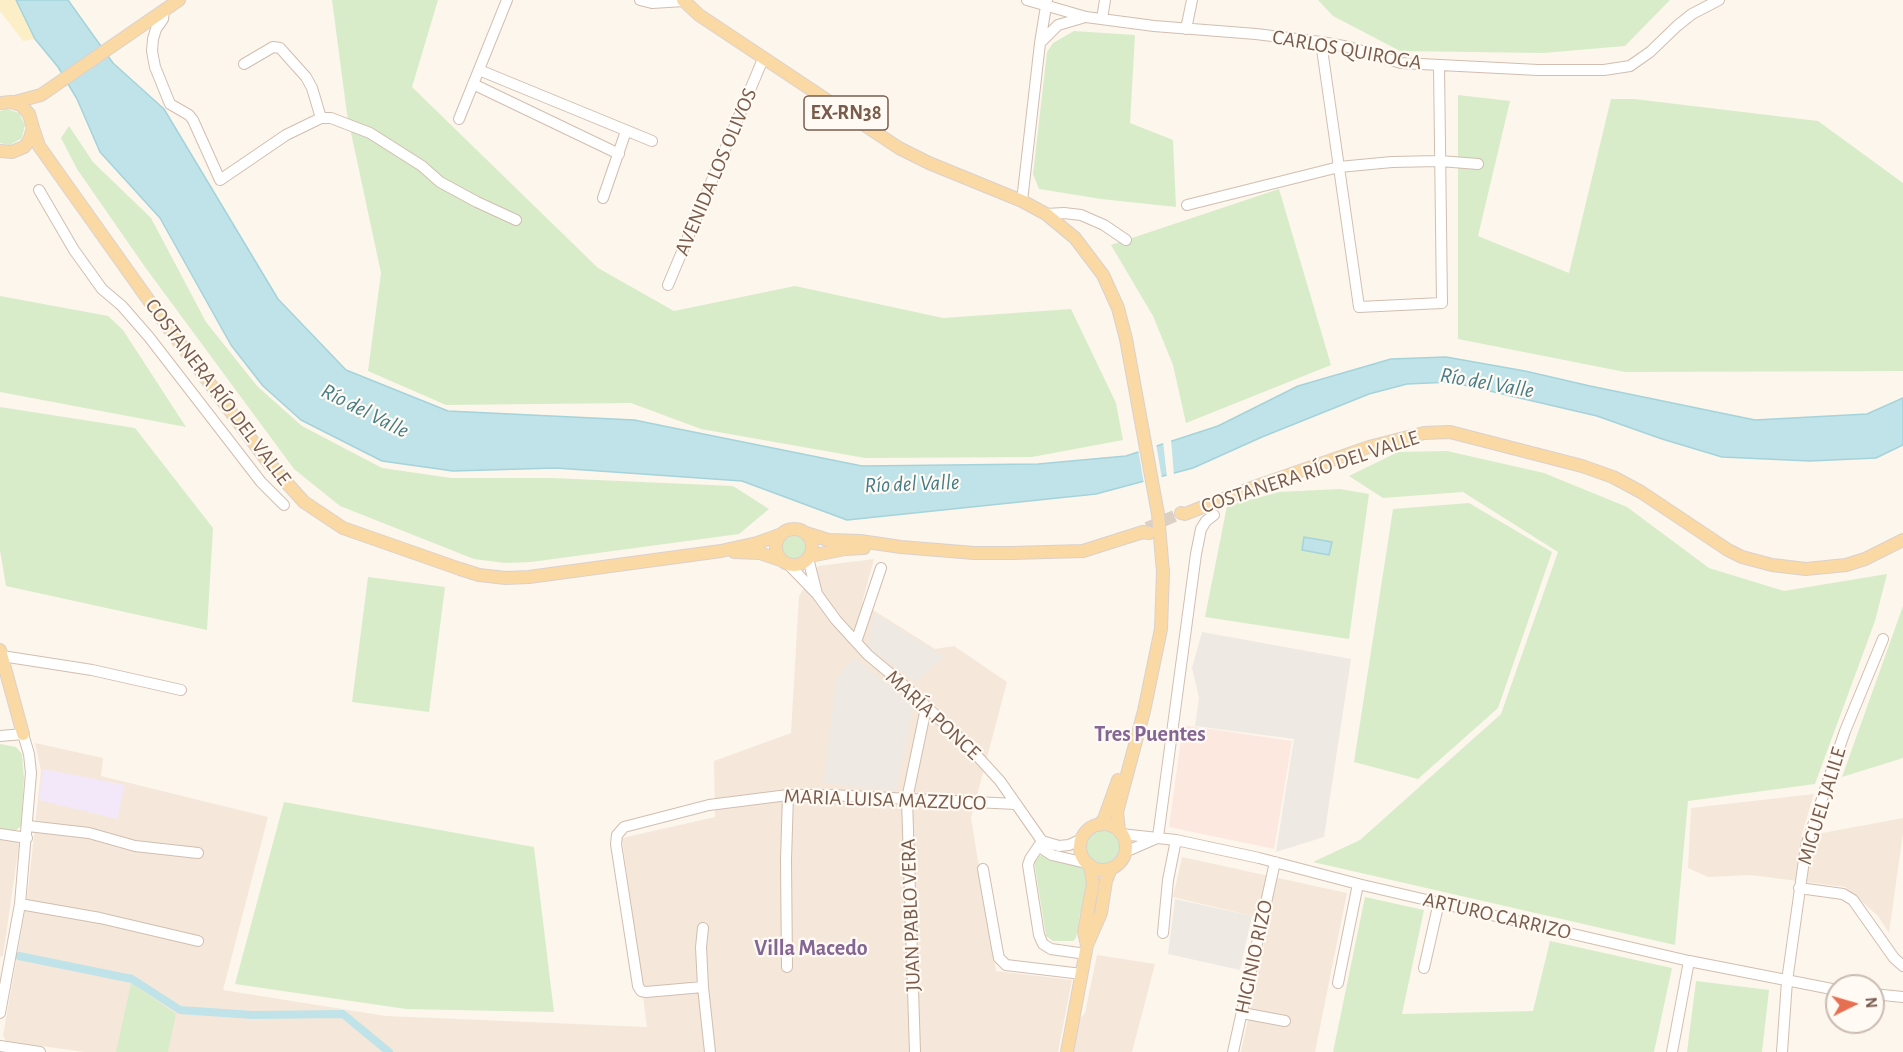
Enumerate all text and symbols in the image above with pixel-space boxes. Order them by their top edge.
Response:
street label: CARLOS QUIROGA [1270,24,1424,76]
street label: AVENIDA LOS OLIVOS [669,85,763,259]
road number: EX-RN38 [804,96,888,130]
street label: COSTANERA RÍO DEL VALLE [139,294,297,490]
water label: Río del Valle [1438,362,1536,404]
water label: Río del Valle [317,378,413,444]
street label: COSTANERA RÍO DEL VALLE [1198,425,1422,519]
water label: Río del Valle [864,469,960,499]
street label: MARÍA PONCE [880,665,986,765]
district label: Tres Puentes [1094,721,1206,747]
street label: MIGUEL JALILE [1792,744,1852,868]
street label: MARIA LUISA MAZZUCO [783,784,987,816]
street label: JUAN PABLO VERA [896,838,926,992]
street label: ARTURO CARRIZO [1421,887,1573,945]
street label: HIGINIO RIZO [1230,898,1278,1016]
district label: Villa Macedo [754,935,868,961]
north arrow [1825,974,1885,1034]
text: N [1862,996,1879,1009]

